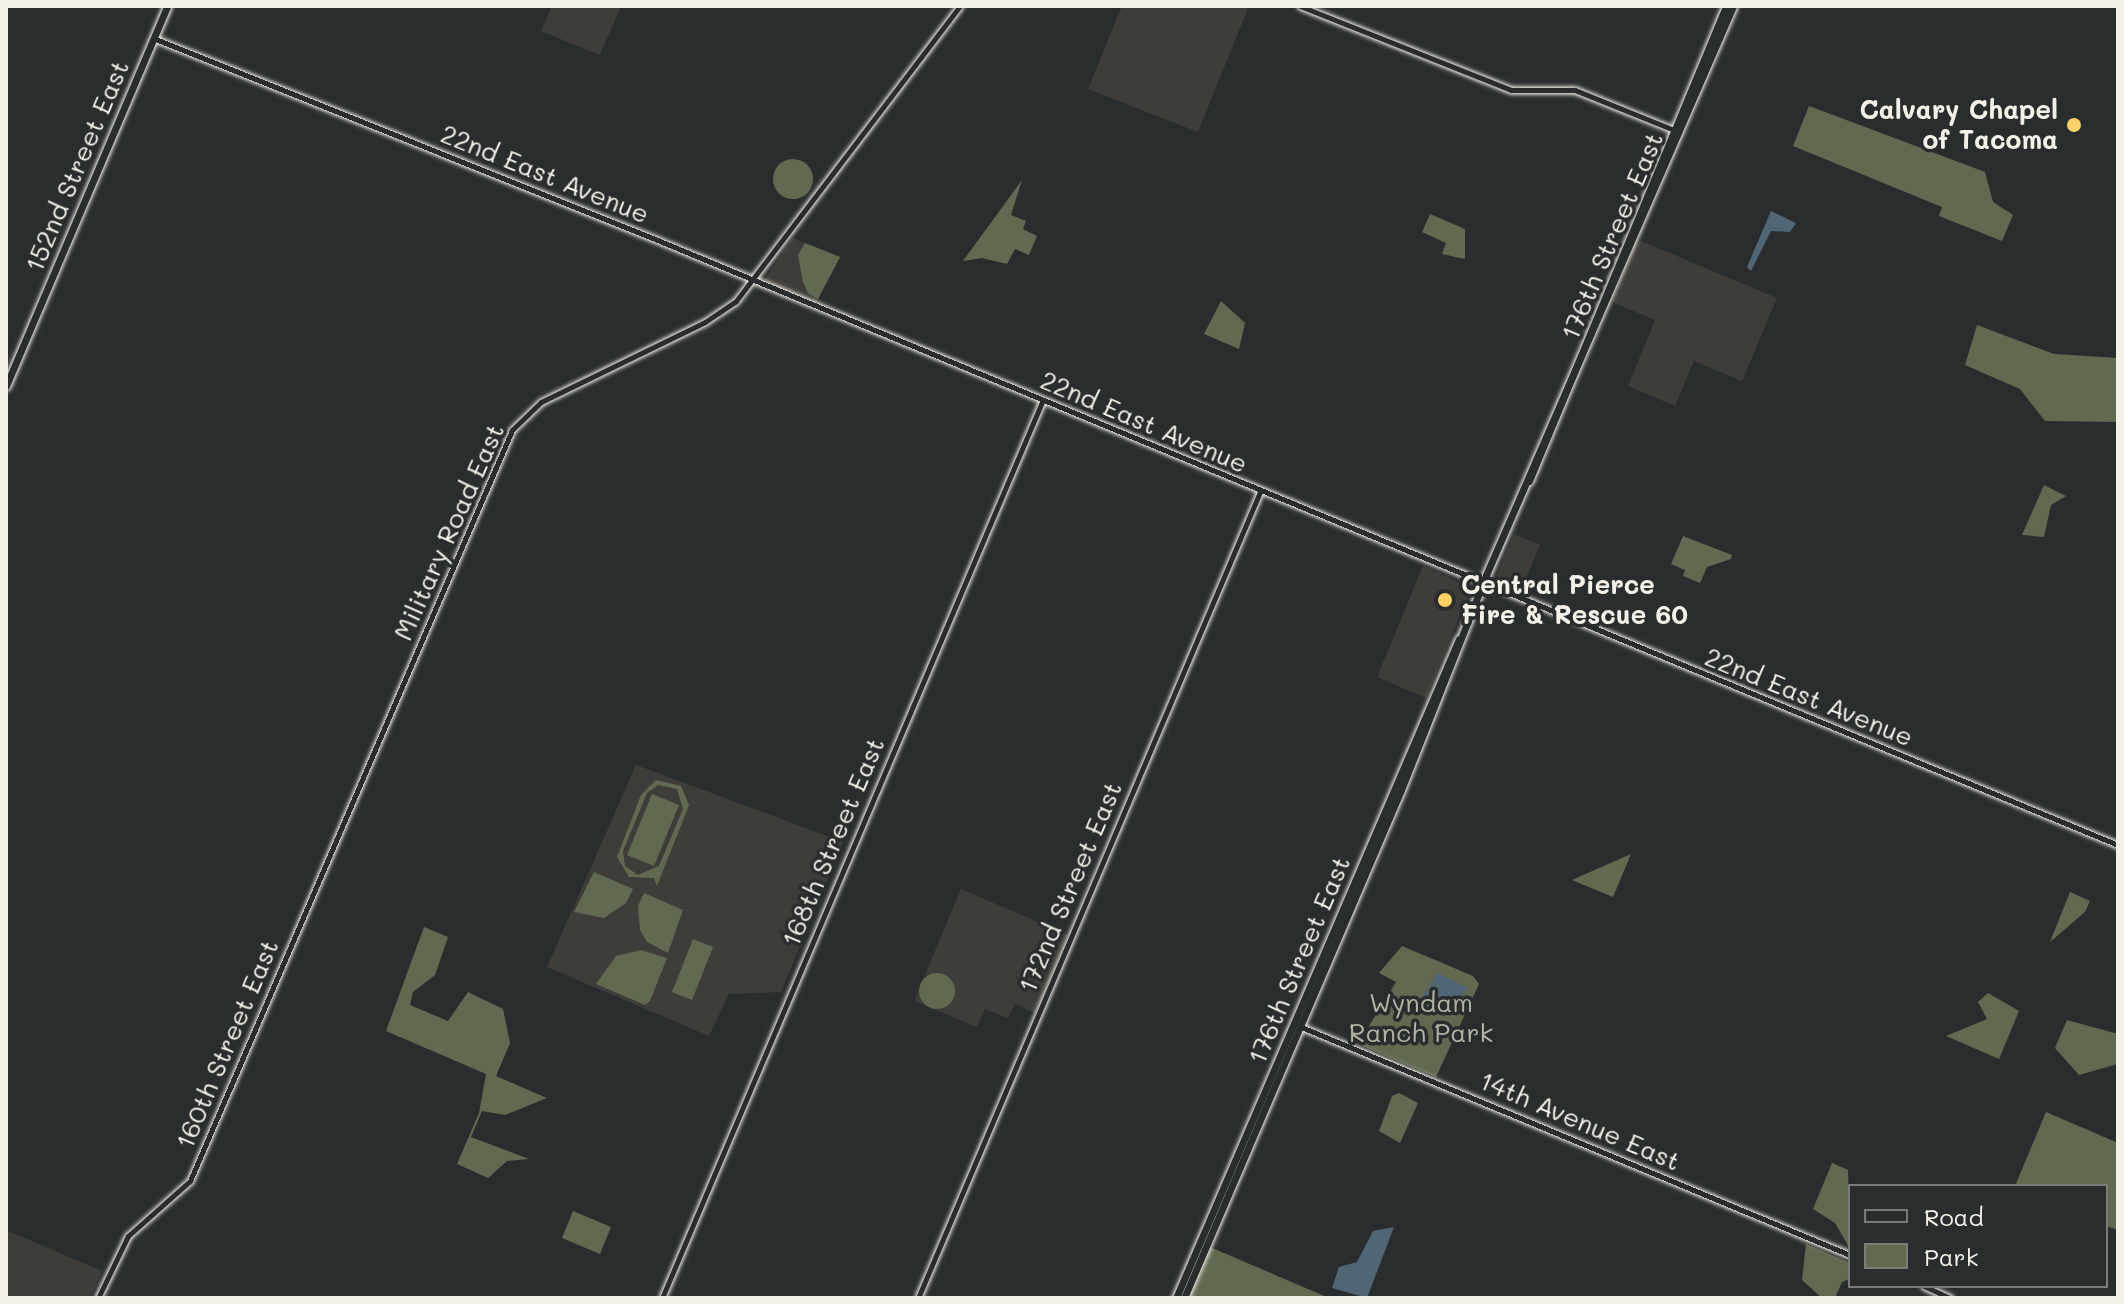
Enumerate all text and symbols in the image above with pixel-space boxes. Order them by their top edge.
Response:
street label: 152nd Street East [18,56,136,276]
place label: Calvary Chapel of Tacoma [1859,94,2058,156]
marker: Calvary Chapel of Tacoma [2065,116,2083,134]
street label: 22nd East Avenue [436,118,654,230]
street label: 176th Street East [1554,128,1670,344]
street label: 22nd East Avenue [1036,364,1252,480]
street label: Military Road East [387,419,511,645]
place label: Central Pierce Fire & Rescue 60 [1461,569,1688,630]
marker: Central Pierce Fire & Rescue 60 [1436,591,1454,609]
street label: 22nd East Avenue [1700,641,1918,753]
street label: 168th Street East [775,733,891,951]
street label: 172nd Street East [1011,777,1129,997]
street label: 176th Street East [1241,852,1357,1068]
street label: 160th Street East [169,935,285,1153]
park label: Wyndam Ranch Park [1349,987,1493,1048]
street label: 14th Avenue East [1475,1065,1685,1177]
legend [1848,1184,2108,1288]
text: Road [1924,1201,1984,1232]
text: Park [1924,1241,1978,1272]

